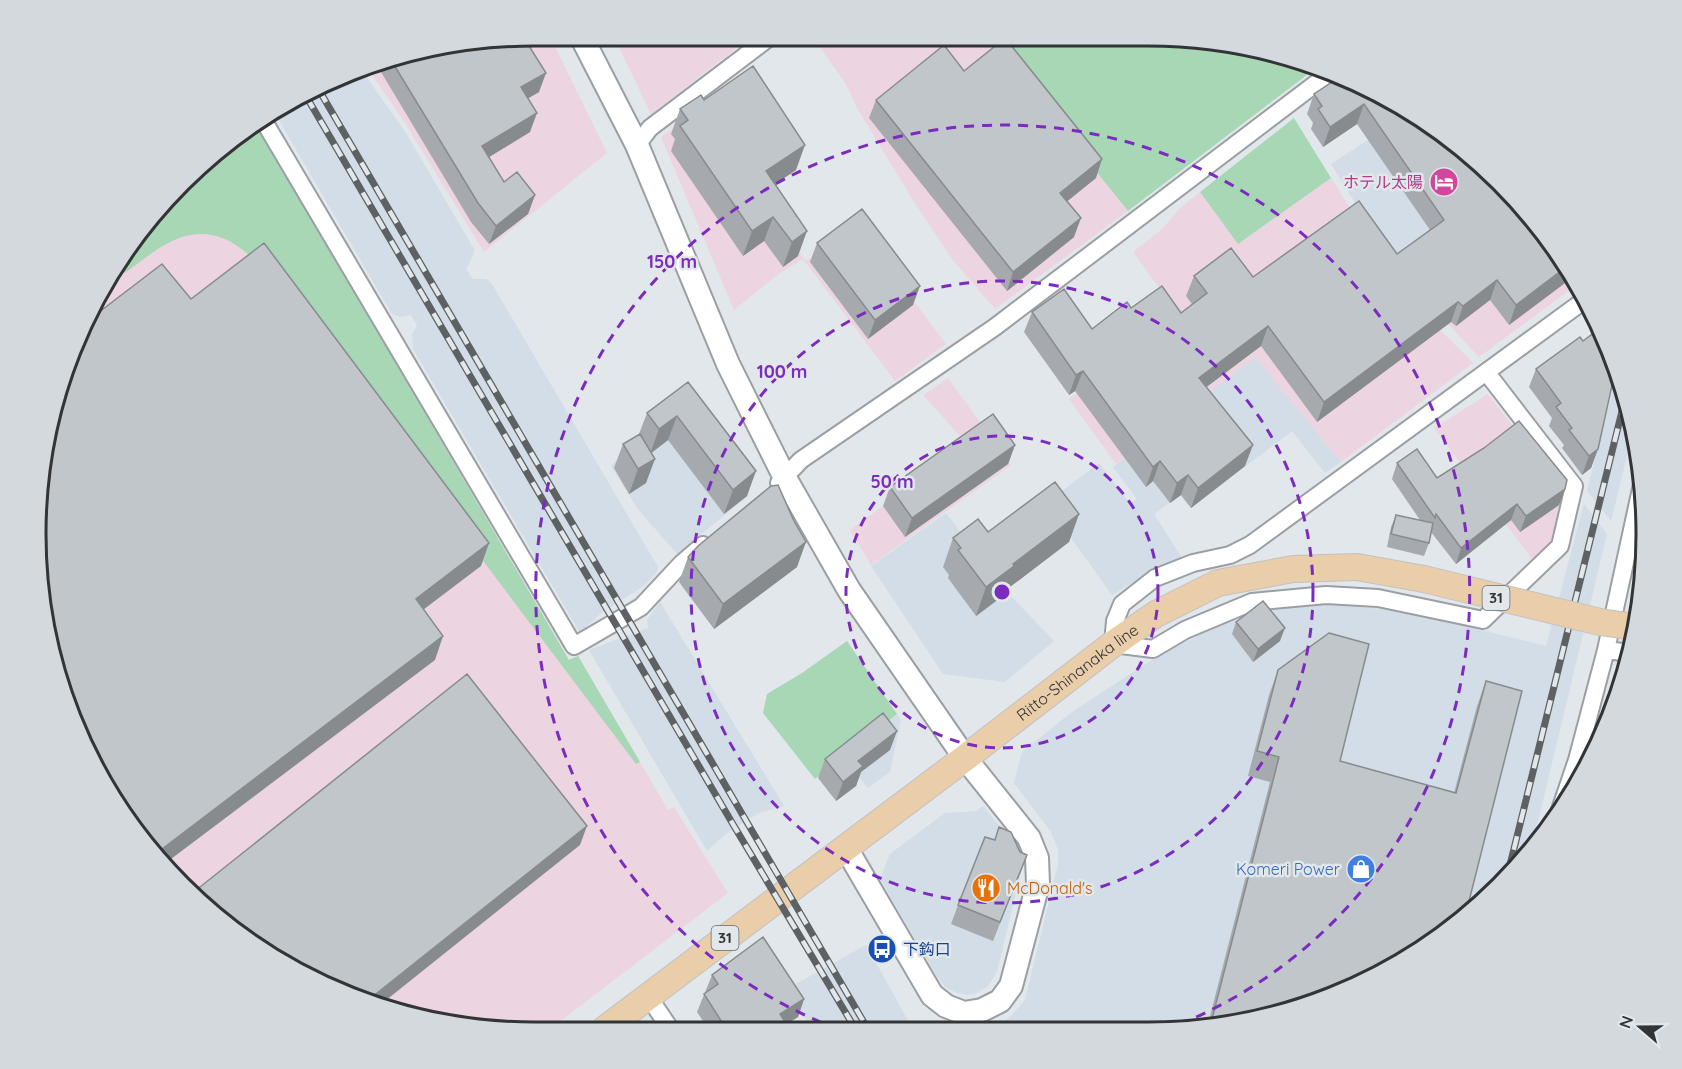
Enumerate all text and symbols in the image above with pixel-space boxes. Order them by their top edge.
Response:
hotel icon: ホテル太陽 [1428,166,1460,198]
place label: ホテル太陽 [1343,172,1423,192]
text: 150 m [647,250,697,273]
text: 100 m [757,360,807,383]
text: 50 m [870,470,914,493]
centre of rings [992,582,1012,602]
road number: 31 [1482,586,1510,610]
street label: Ritto-Shinanaka line [1012,619,1142,725]
shop icon: Komeri Power [1345,853,1377,885]
place label: Komeri Power [1236,859,1340,879]
restaurant icon: McDonald's [970,872,1002,904]
place label: McDonald's [1007,878,1093,898]
road number: 31 [712,926,738,950]
bus stop icon: 下鈎口 [866,933,898,965]
place label: 下鈎口 [903,939,951,959]
north arrow [1610,997,1670,1057]
text: N [1614,1013,1637,1031]

